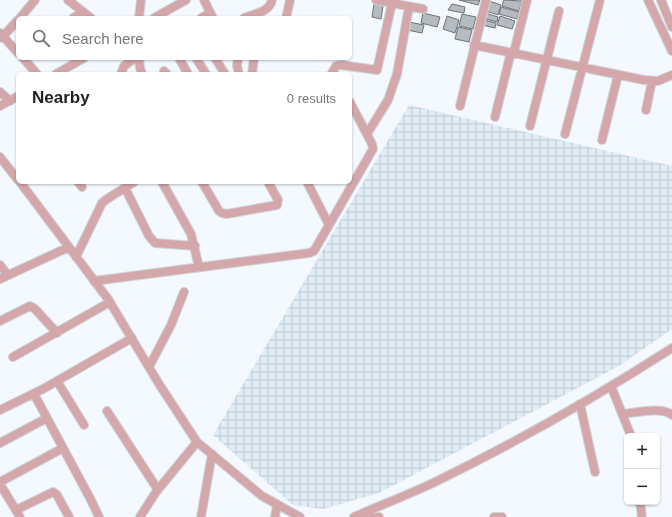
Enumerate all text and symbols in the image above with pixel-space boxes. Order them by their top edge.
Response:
search box [16,16,352,60]
icon: search [30,27,52,49]
text: Search here [62,30,144,47]
text: Nearby [32,88,90,107]
text: 0 results [287,91,336,106]
map controls [624,433,660,505]
button: + [624,433,660,469]
button: − [624,469,660,505]

